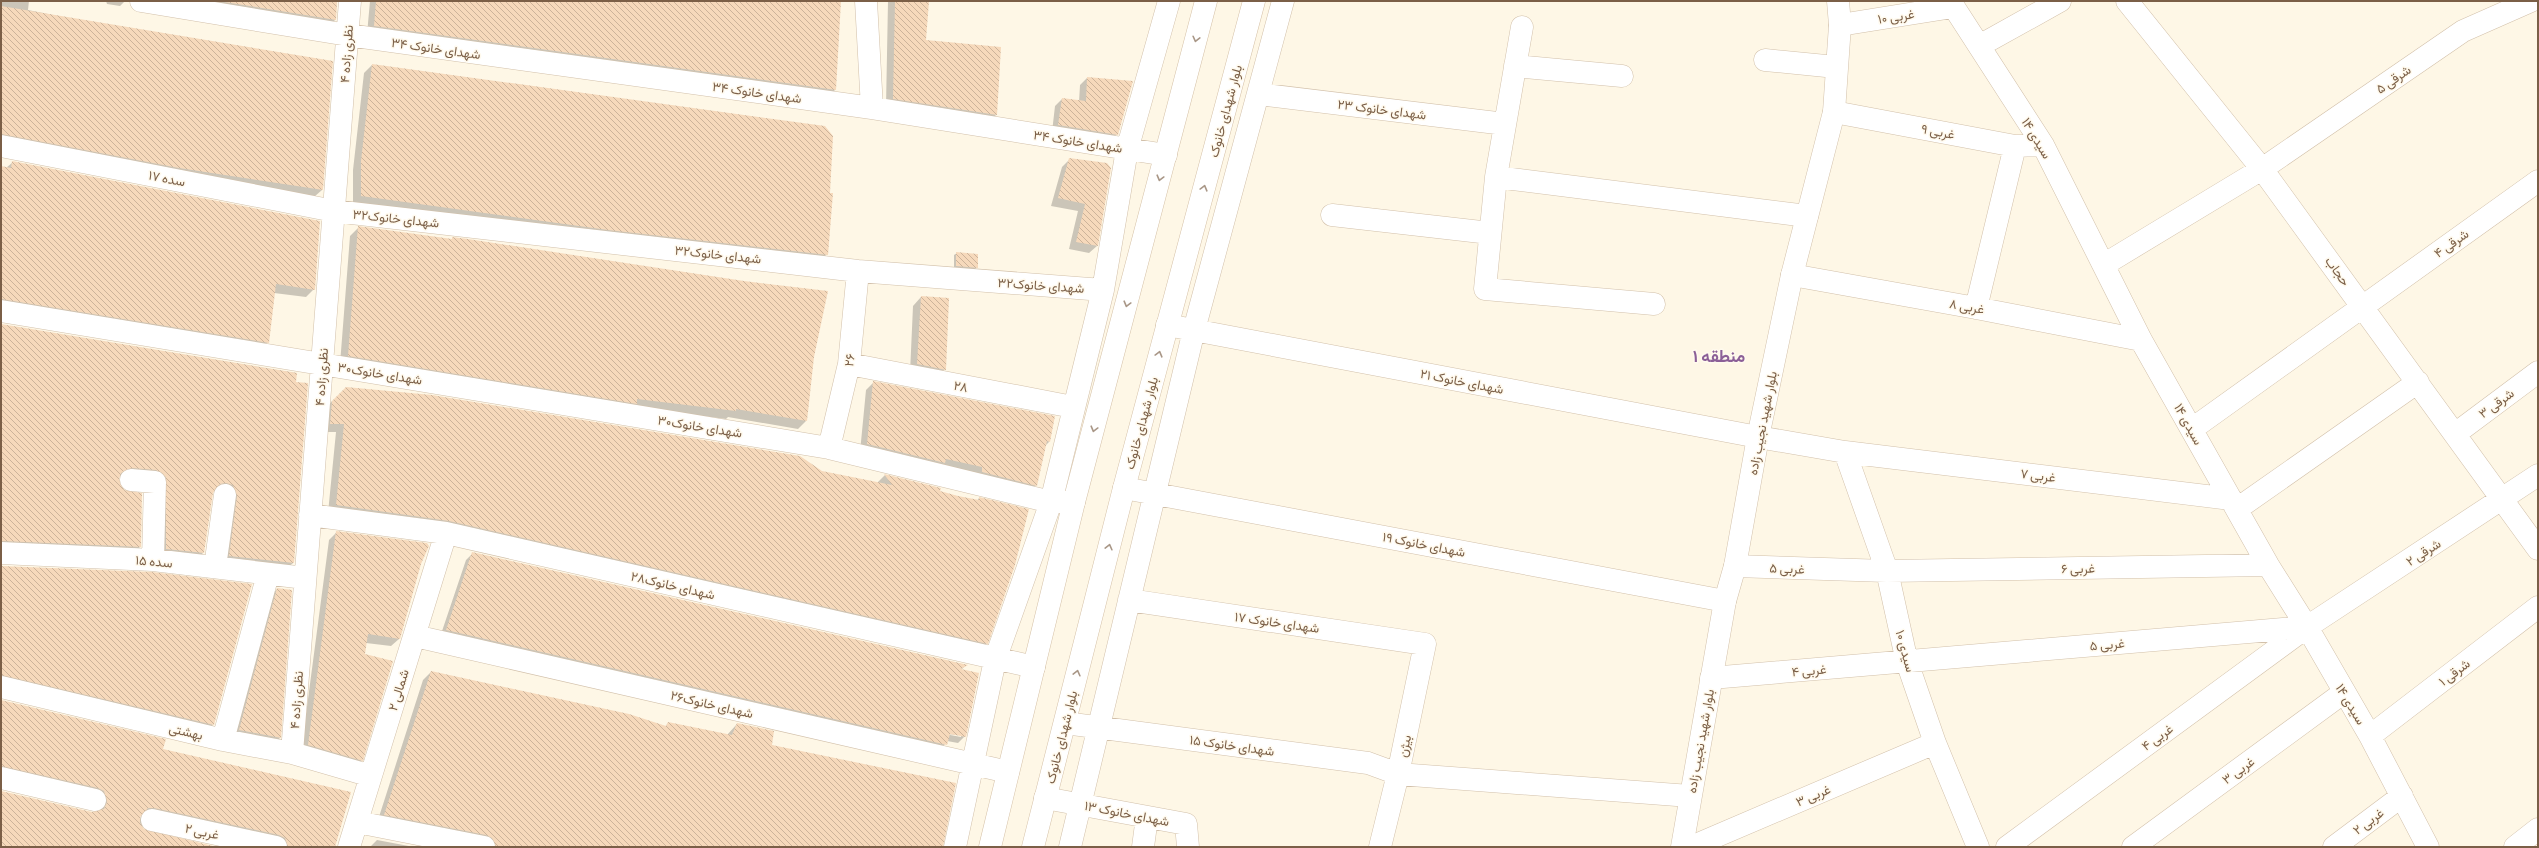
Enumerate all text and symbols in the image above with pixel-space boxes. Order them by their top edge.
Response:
street label: غربی ۱۰ [1877,5,1916,28]
street label: نظری زاده ۴ [336,24,357,84]
street label: ۳۴ شهدای خانوک [390,34,482,63]
one-way arrow [1193,36,1201,42]
street label: شرقی ۵ [2372,61,2414,98]
street label: بلوار شهدای خانوک [1205,63,1246,159]
street label: ۳۴ شهدای خانوک [711,78,803,107]
street label: شهدای خانوک ۲۳ [1337,96,1427,123]
street label: سیدی ۱۴ [2018,115,2055,162]
street label: غربی ۹ [1920,120,1956,143]
street label: ۳۴ شهدای خانوک [1032,126,1124,157]
street label: سده ۱۷ [147,167,187,189]
one-way arrow [1156,174,1165,181]
one-way arrow [1199,185,1208,192]
street label: شهدای خانوک۳۲ [352,206,440,231]
street label: شرقی ۴ [2431,225,2472,262]
street label: شهدای خانوک۳۲ [674,242,762,267]
street label: حجاب [2322,253,2354,289]
street label: شهدای خانوک۳۲ [997,274,1085,297]
street label: غربی ۸ [1948,295,1986,318]
one-way arrow [1123,300,1132,307]
district label: منطقه ۱ [1693,345,1745,365]
street label: نظری زاده ۴ [311,347,332,407]
one-way arrow [1154,351,1163,358]
street label: ۲۶ [840,352,858,368]
street label: شهدای خانوک۳۰ [336,358,423,389]
street label: شهدای خانوک ۲۱ [1419,365,1505,398]
street label: بلوار شهید نجیب زاده [1744,369,1781,477]
street label: بلوار شهدای خانوک [1121,375,1162,471]
street label: ۲۸ [952,377,970,395]
street label: شرقی ۳ [2475,385,2517,422]
street label: سیدی ۱۴ [2170,401,2207,448]
street label: شهدای خانوک۳۰ [656,411,743,442]
one-way arrow [1090,426,1098,433]
street label: غربی ۷ [2019,465,2057,486]
street label: شهدای خانوک ۱۹ [1381,528,1467,561]
street label: شرقی ۲ [2403,535,2444,570]
one-way arrow [1104,544,1112,551]
street label: سده ۱۵ [135,551,173,571]
street label: غربی ۵ [1769,559,1805,578]
street label: غربی ۶ [2061,560,2095,577]
street label: شهدای خانوک۲۸ [629,568,717,603]
street label: شهدای خانوک ۱۷ [1233,608,1320,637]
street label: سیدی ۱۰ [1892,628,1919,674]
street label: غربی ۵ [2089,634,2126,655]
street label: شرقی ۱ [2435,655,2473,690]
street label: غربی ۴ [1791,660,1827,680]
street label: شمالی ۲ [384,667,413,713]
street label: نظری زاده ۴ [286,670,307,730]
one-way arrow [1072,670,1081,677]
street label: سیدی ۱۴ [2332,681,2369,728]
street label: شهدای خانوک۲۶ [669,687,755,722]
street label: بلوار شهید نجیب زاده [1683,687,1718,795]
street label: بلوار شهدای خانوک [1042,689,1081,785]
street label: بهشتی [167,719,205,744]
street label: غربی ۴ [2138,720,2177,755]
street label: شهدای خانوک ۱۵ [1188,731,1275,760]
street label: بیژن [1394,733,1415,759]
street label: غربی ۳ [2219,753,2258,788]
street label: غربی ۳ [1793,780,1833,810]
street label: شهدای خانوک ۱۳ [1083,797,1171,830]
street label: غربی ۲ [2349,804,2387,839]
street label: ۲ غربی [183,820,221,843]

